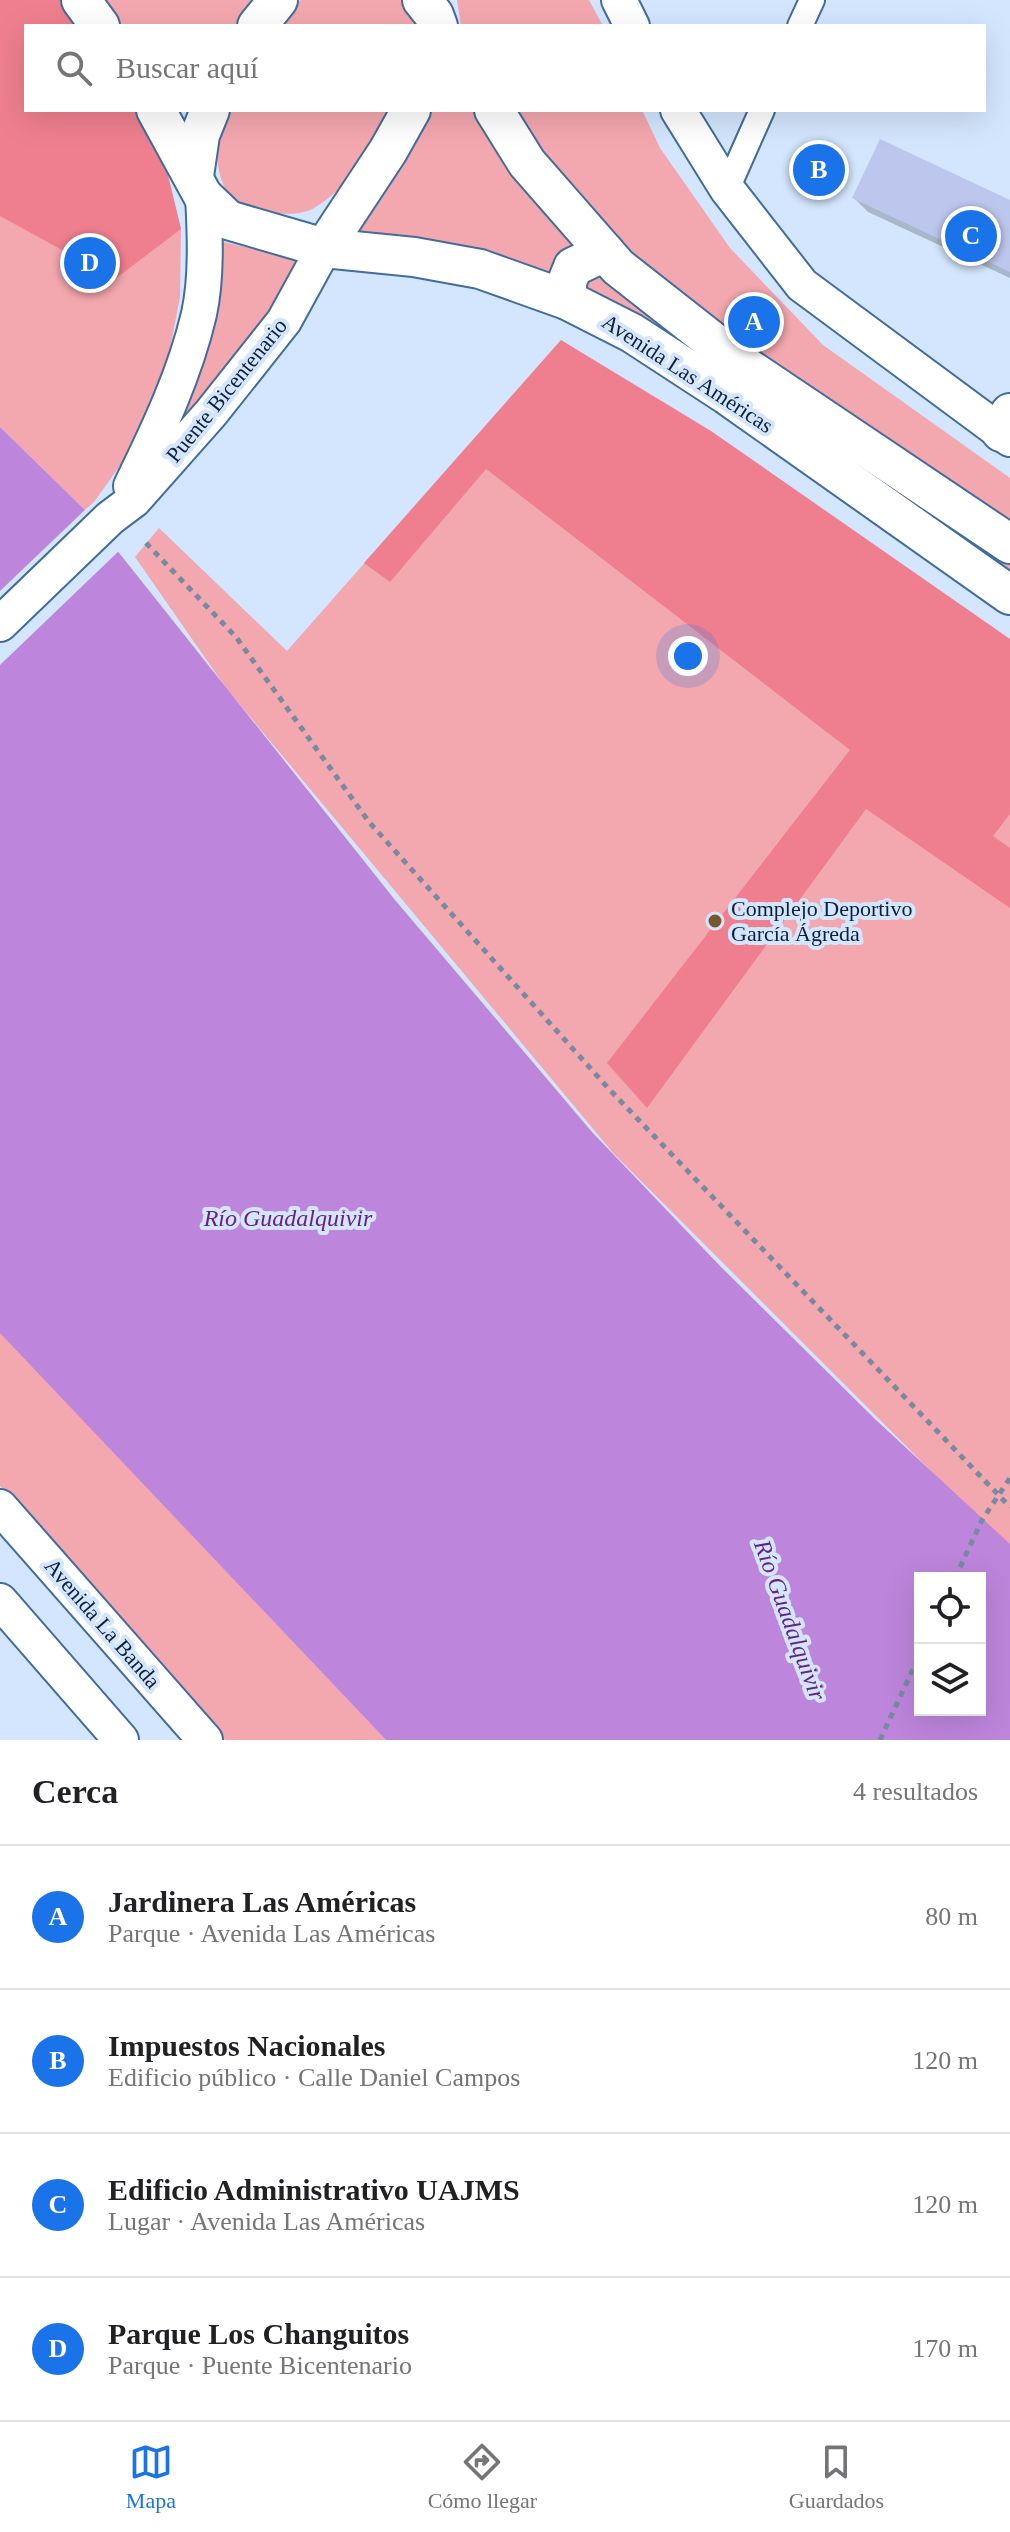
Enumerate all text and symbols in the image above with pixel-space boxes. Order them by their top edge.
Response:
search box [24,24,986,112]
icon: search [52,46,96,90]
text: Buscar aquí [116,51,258,84]
pin: B [793,140,845,200]
pin: C [945,206,997,266]
pin: D [64,233,116,293]
pin: A [728,292,780,352]
street label: Avenida Las Américas [597,307,779,439]
street label: Puente Bicentenario [161,313,292,467]
your location [668,636,708,676]
place label: Complejo Deportivo García Ágreda [731,896,912,946]
marker: Complejo Deportivo García Ágreda [706,912,724,930]
water label: Río Guadalquivir [203,1205,373,1231]
water label: Río Guadalquivir [749,1535,831,1704]
street label: Avenida La Banda [40,1554,166,1693]
map controls [914,1572,986,1716]
button: locate [914,1572,986,1644]
button: layers [914,1644,986,1716]
text: Cerca [32,1773,118,1810]
text: 4 resultados [853,1777,978,1806]
text: Jardinera Las Américas [108,1885,416,1918]
text: A [49,1902,67,1931]
text: 80 m [925,1902,978,1931]
text: Parque · Avenida Las Américas [108,1919,435,1948]
text: Impuestos Nacionales [108,2029,386,2062]
text: B [49,2046,67,2075]
text: 120 m [912,2046,978,2075]
text: Edificio público · Calle Daniel Campos [108,2063,520,2092]
text: Edificio Administrativo UAJMS [108,2173,520,2206]
text: C [49,2190,67,2219]
text: 120 m [912,2190,978,2219]
text: Lugar · Avenida Las Américas [108,2207,425,2236]
text: Parque Los Changuitos [108,2317,409,2350]
text: D [49,2334,67,2363]
text: 170 m [912,2334,978,2363]
text: Parque · Puente Bicentenario [108,2351,412,2380]
tab: Mapa [126,2440,176,2514]
tab: Cómo llegar [428,2440,537,2514]
tab: Guardados [789,2440,884,2514]

